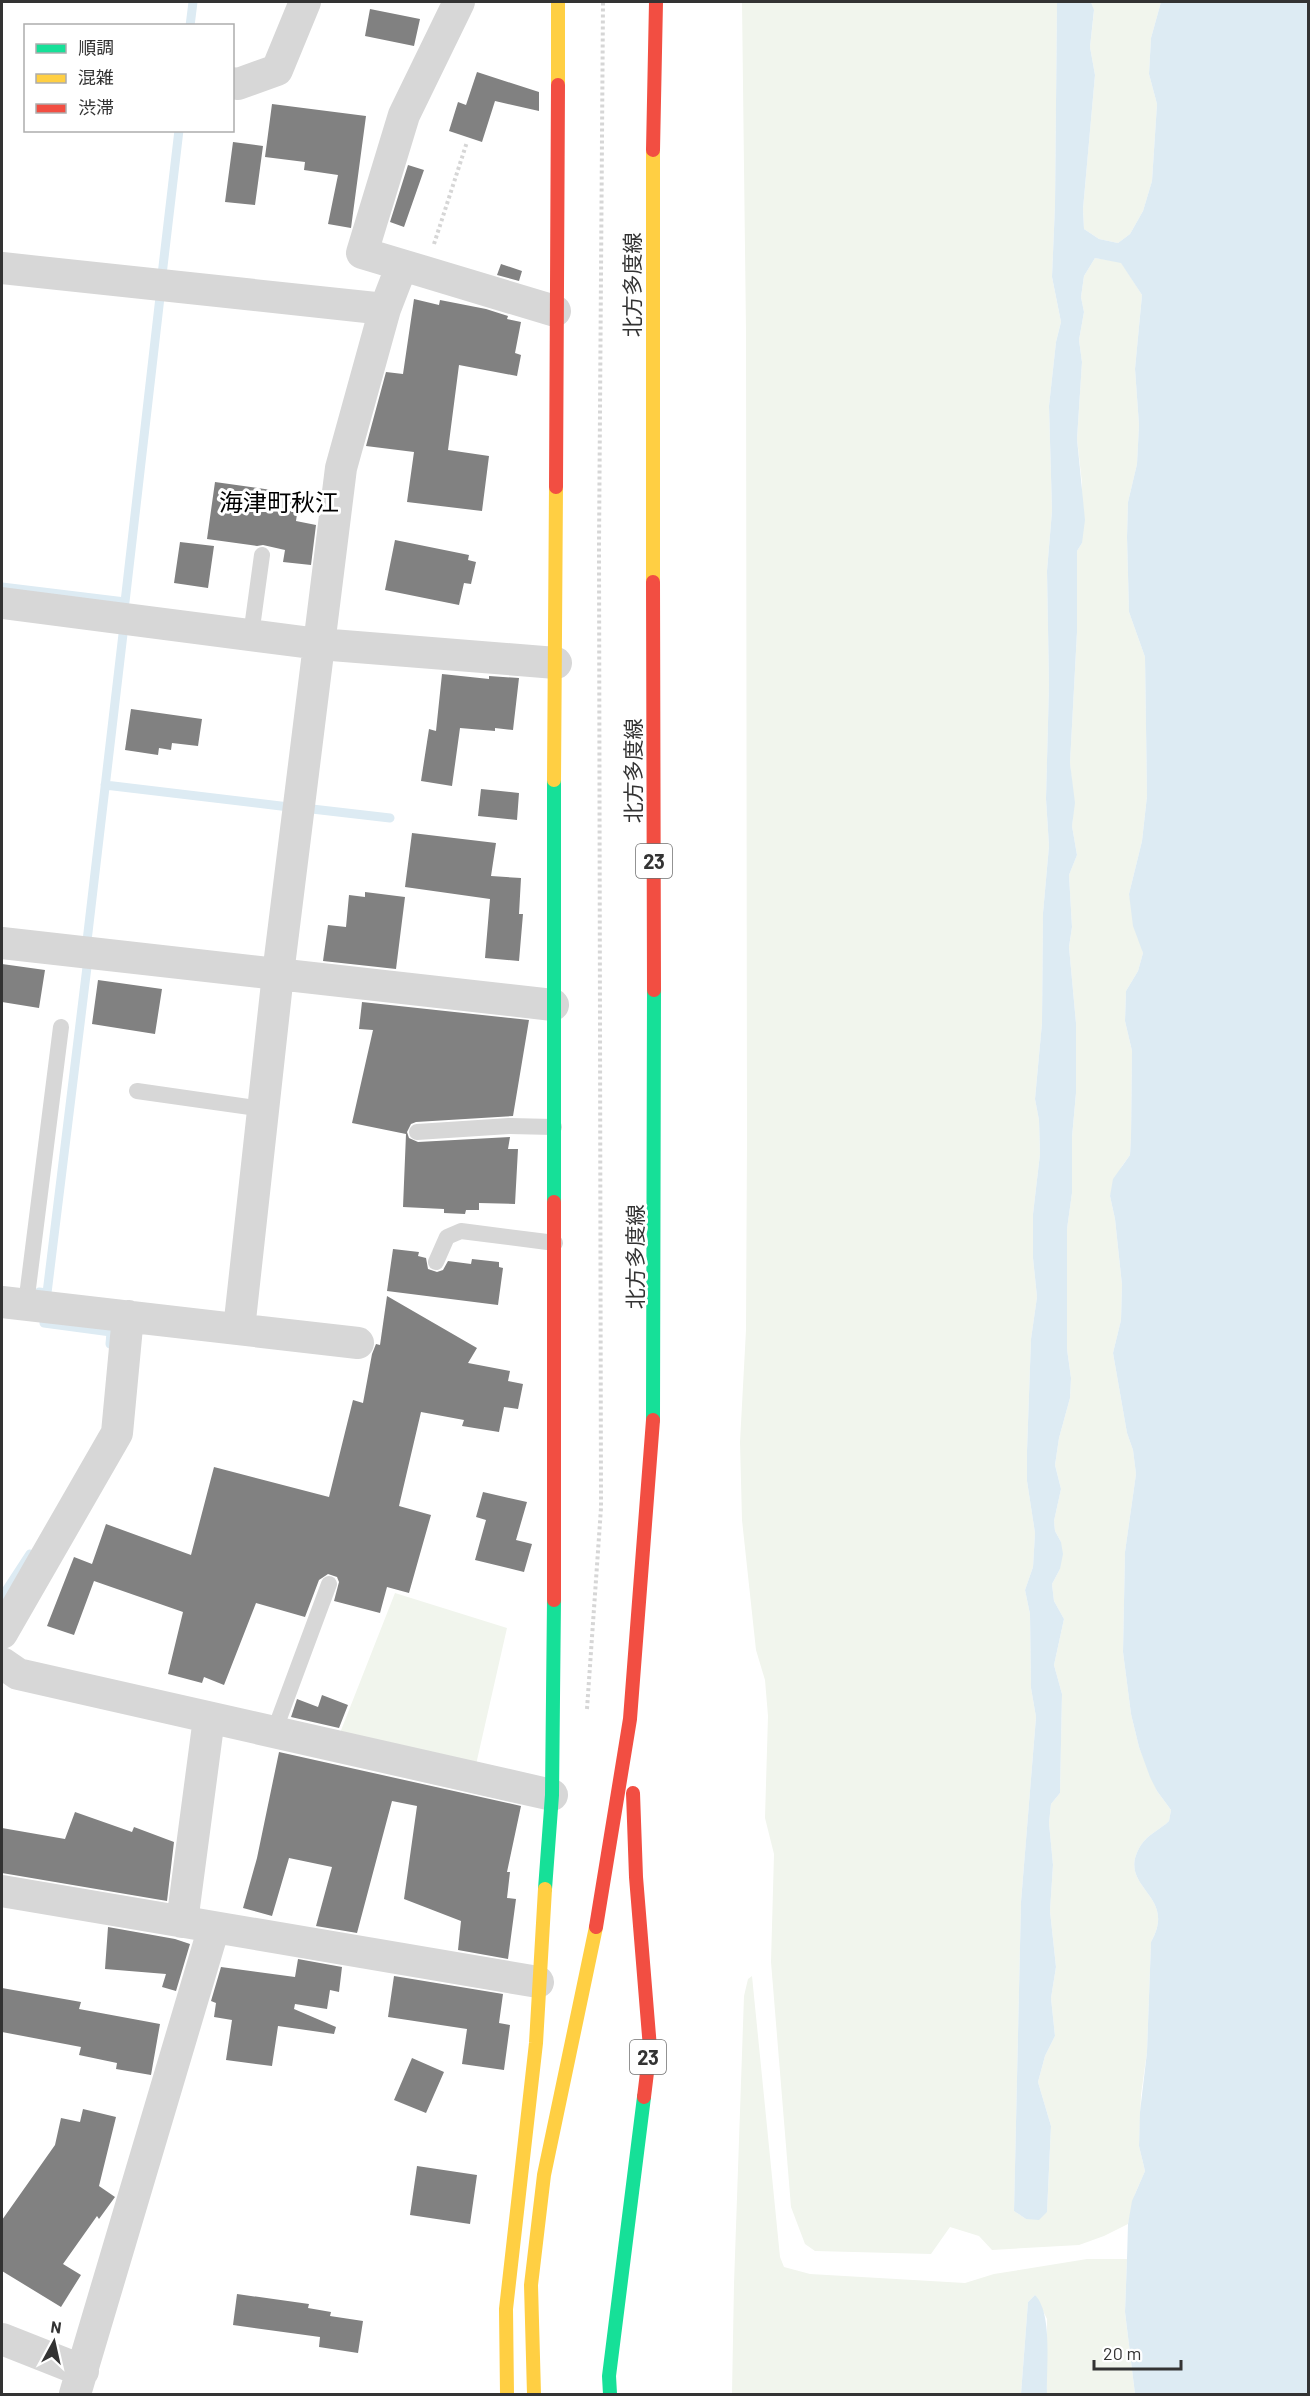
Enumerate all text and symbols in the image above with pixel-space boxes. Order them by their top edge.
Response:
legend [24,24,234,132]
text: 順調 [78,36,114,58]
text: 混雑 [78,66,114,88]
text: 渋滞 [78,96,114,118]
street label: 北方多度線 [619,233,644,338]
district label: 海津町秋江 [219,487,339,516]
street label: 北方多度線 [620,719,645,824]
road number: 23 [636,844,672,878]
street label: 北方多度線 [622,1205,647,1310]
road number: 23 [630,2040,666,2074]
north arrow [24,2312,84,2372]
text: N [50,2317,63,2337]
scale bar [1094,2333,1181,2371]
text: 20 m [1103,2342,1141,2364]

